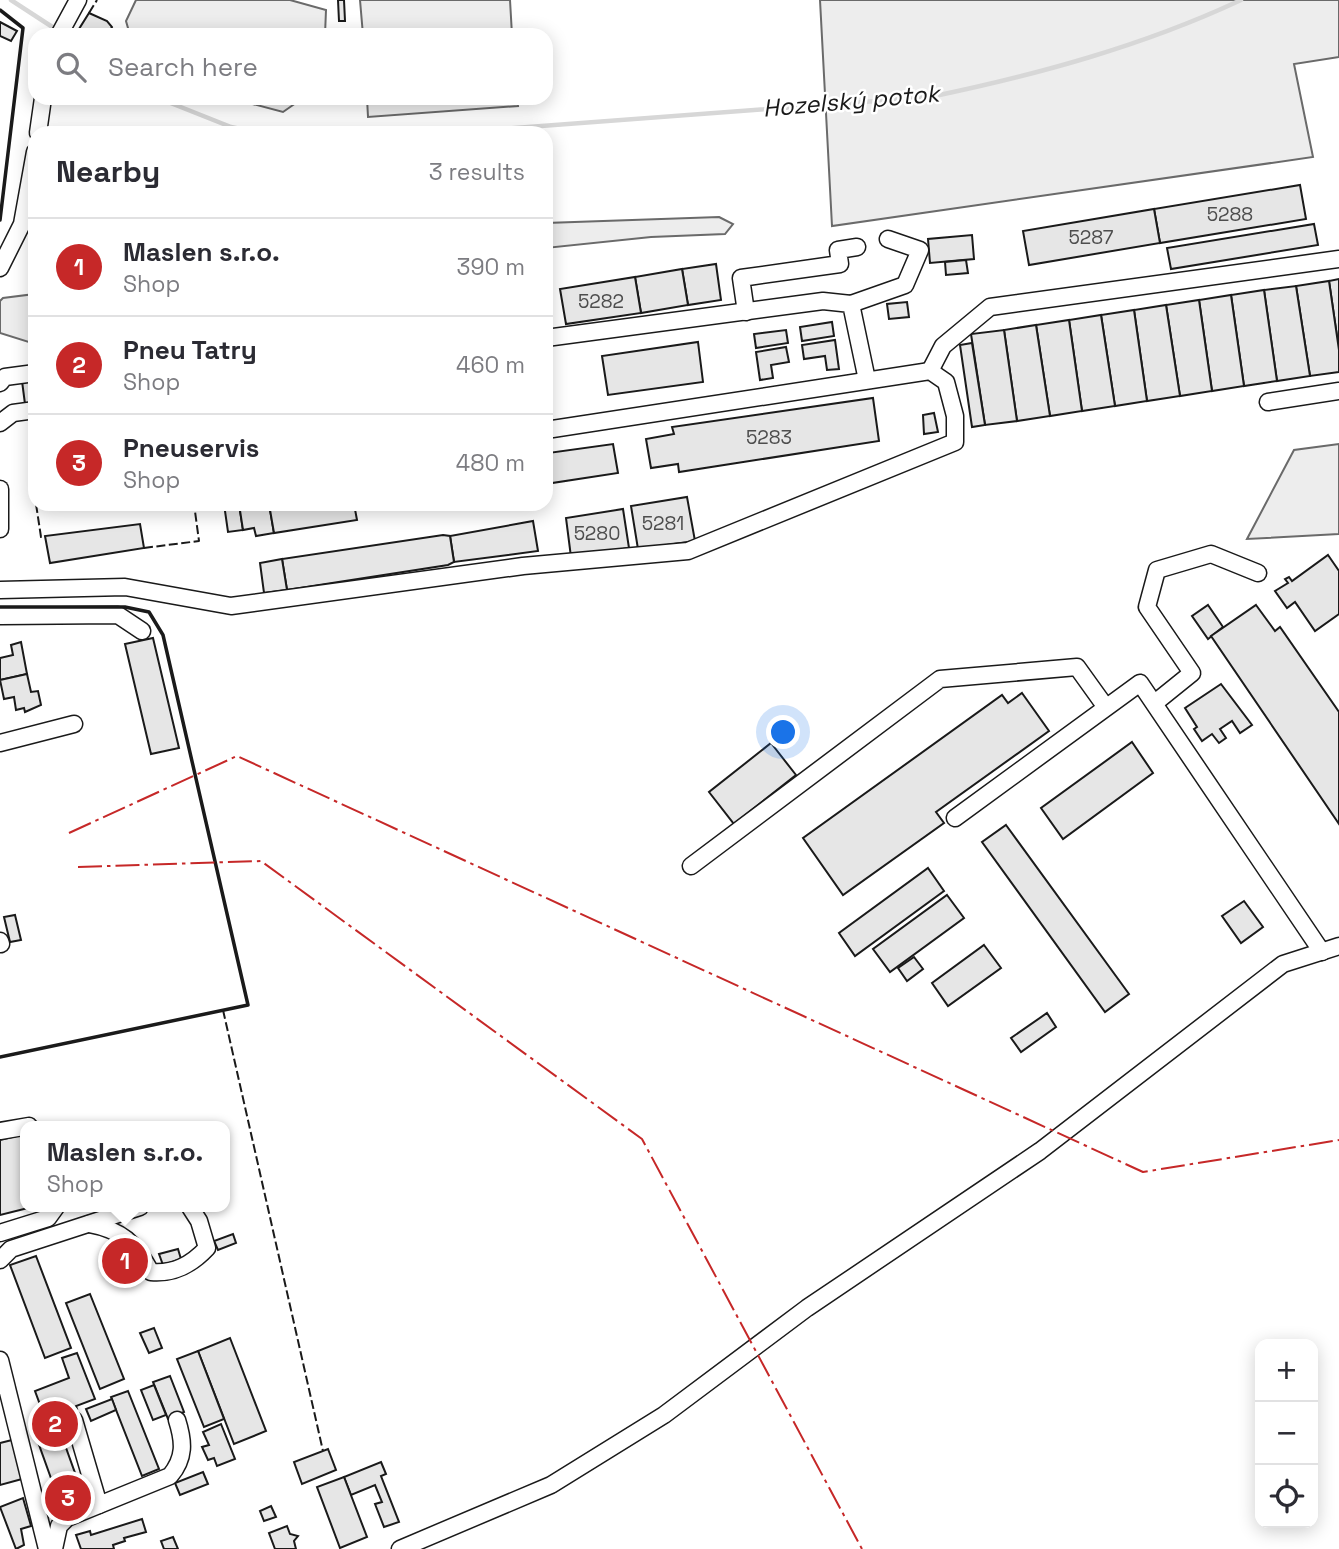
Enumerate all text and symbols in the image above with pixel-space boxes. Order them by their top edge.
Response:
search box [28,28,553,105]
icon: search [52,48,90,86]
text: Search here [108,50,258,84]
water label: Hozelský potok [762,77,943,124]
text: Nearby [56,152,160,191]
text: 3 results [429,157,525,187]
house number: 5288 [1207,202,1253,227]
house number: 5287 [1068,225,1114,250]
text: Maslen s.r.o. [123,235,280,269]
text: 1 [74,252,84,282]
text: 390 m [457,252,525,282]
text: Shop [123,269,180,299]
house number: 5282 [578,289,624,314]
text: Pneu Tatry [123,333,257,367]
text: 2 [72,350,86,380]
text: 460 m [456,350,525,380]
text: Shop [123,367,180,397]
house number: 5283 [746,425,792,450]
text: Pneuservis [123,431,259,465]
text: 3 [72,448,86,478]
text: 480 m [456,448,525,478]
text: Shop [123,465,180,495]
house number: 5281 [642,511,684,536]
house number: 5280 [574,521,620,546]
your location [766,715,800,749]
popup [20,1121,230,1212]
text: Maslen s.r.o. [47,1135,203,1169]
text: Shop [47,1169,104,1199]
pin: 1 [102,1235,148,1287]
map controls [1255,1339,1318,1528]
button: + [1255,1339,1318,1402]
pin: 2 [32,1398,78,1450]
button: − [1255,1402,1318,1465]
button: locate [1255,1465,1318,1528]
pin: 3 [45,1472,91,1524]

